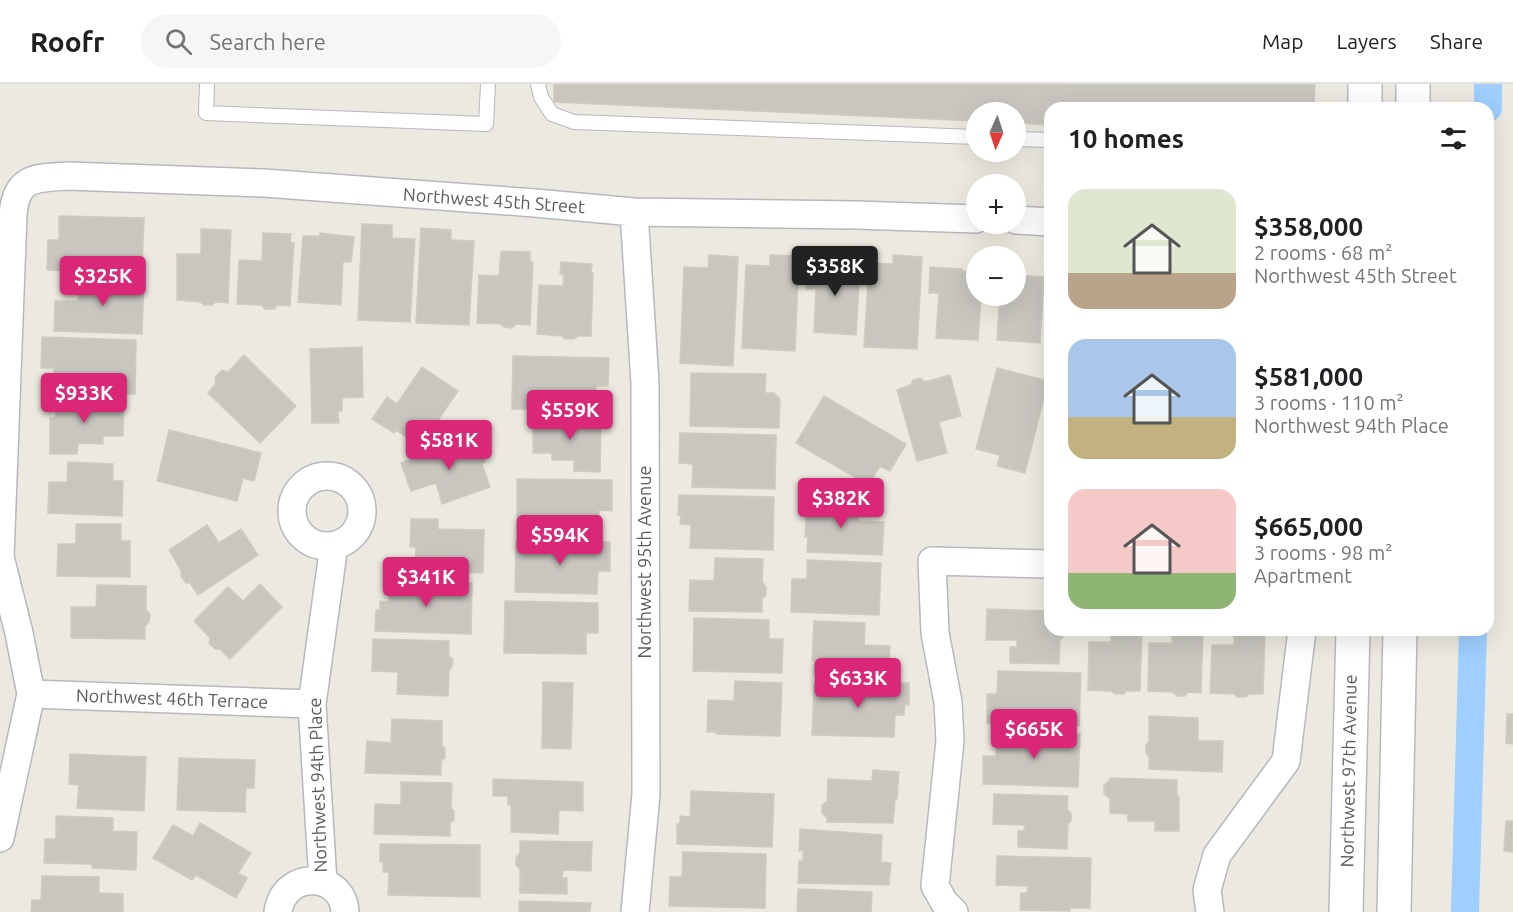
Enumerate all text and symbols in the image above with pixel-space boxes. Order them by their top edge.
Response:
search box [141,14,561,68]
icon: search [162,25,195,58]
text: Roofr [30,26,105,57]
text: Search here [210,29,326,54]
text: Map [1262,29,1303,53]
text: Layers [1336,29,1397,53]
text: Share [1430,29,1483,53]
north arrow [966,102,1026,162]
map controls [966,102,1026,306]
icon: filters [1437,122,1470,155]
text: 10 homes [1068,124,1184,153]
button: + [966,174,1026,234]
street label: Northwest 45th Street [402,184,586,216]
text: $358,000 [1254,212,1363,241]
icon: home [1116,213,1188,285]
text: 2 rooms · 68 m² [1254,241,1392,264]
pin: $358K [793,246,877,297]
button: − [966,246,1026,306]
text: $358K [806,254,864,277]
pin: $325K [61,256,145,307]
text: $325K [74,264,132,287]
text: Northwest 45th Street [1254,264,1457,287]
text: $581,000 [1254,362,1363,391]
icon: home [1116,363,1188,435]
pin: $933K [42,373,126,424]
text: $933K [55,381,113,404]
pin: $559K [528,390,612,441]
text: 3 rooms · 110 m² [1254,391,1404,414]
text: $559K [541,398,599,421]
text: Northwest 94th Place [1254,414,1449,437]
pin: $581K [407,420,491,471]
text: $581K [420,428,478,451]
street label: Northwest 95th Avenue [634,466,654,658]
pin: $382K [799,478,883,529]
text: $382K [812,486,870,509]
text: $665,000 [1254,512,1363,541]
icon: home [1116,513,1188,585]
pin: $594K [518,515,602,566]
text: $594K [531,523,589,546]
text: 3 rooms · 98 m² [1254,541,1392,564]
pin: $341K [384,557,468,608]
text: Apartment [1254,564,1352,587]
text: $341K [397,565,455,588]
pin: $633K [816,658,900,709]
text: $633K [829,666,887,689]
street label: Northwest 97th Avenue [1336,674,1360,868]
street label: Northwest 46th Terrace [76,685,269,711]
street label: Northwest 94th Place [304,697,330,873]
pin: $665K [992,709,1076,760]
text: $665K [1005,717,1063,740]

